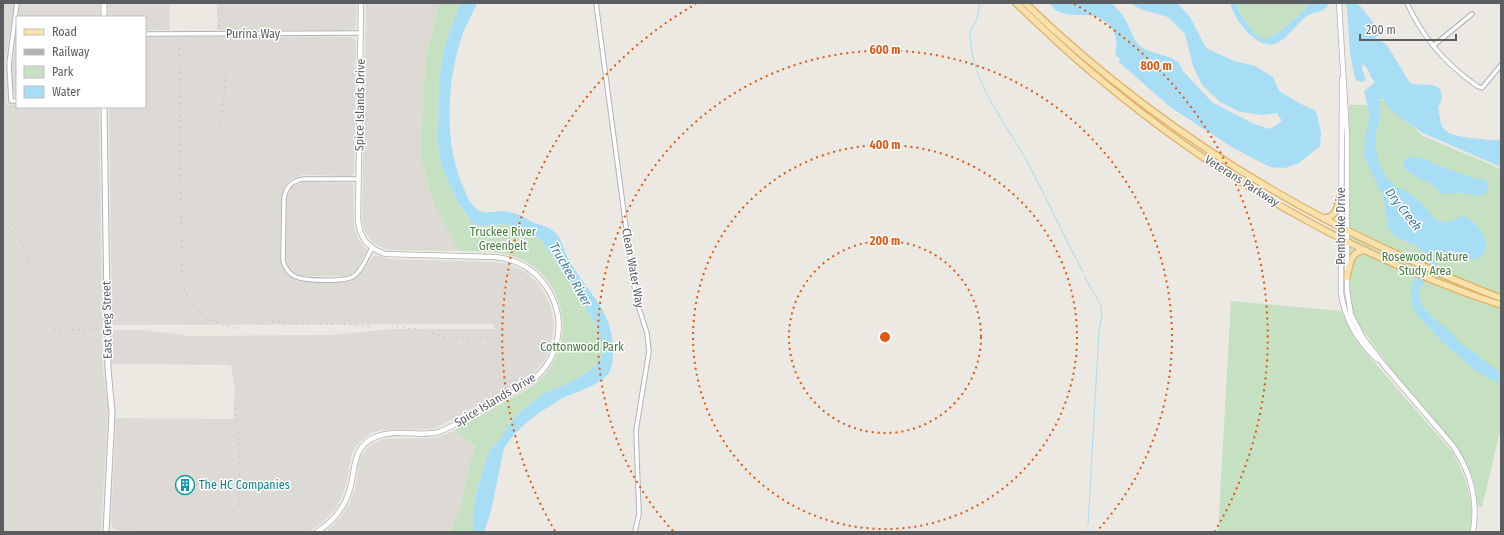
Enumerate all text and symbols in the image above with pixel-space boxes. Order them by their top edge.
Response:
legend [16,16,146,108]
scale bar [1360,16,1456,42]
text: 200 m [1366,23,1396,37]
text: Road [52,25,77,39]
street label: Purina Way [226,27,281,41]
text: 600 m [869,43,901,57]
text: Railway [52,45,90,59]
street label: Spice Islands Drive [352,59,368,151]
text: 800 m [1140,59,1172,73]
text: Park [52,65,74,79]
text: Water [52,85,81,99]
text: 400 m [870,138,900,152]
street label: Veterans Parkway [1202,152,1282,210]
water label: Dry Creek [1382,185,1425,234]
street label: Pembroke Drive [1334,187,1348,265]
park label: Truckee River Greenbelt [470,225,537,253]
street label: Clean Water Way [619,227,647,310]
text: 200 m [869,234,900,248]
water label: Truckee River [546,240,595,309]
park label: Rosewood Nature Study Area [1382,250,1468,278]
street label: East Greg Street [99,281,115,359]
centre of rings [878,330,892,344]
park label: Cottonwood Park [540,340,624,354]
street label: Spice Islands Drive [452,370,538,430]
building icon: The HC Companies [174,474,196,496]
place label: The HC Companies [199,478,290,492]

